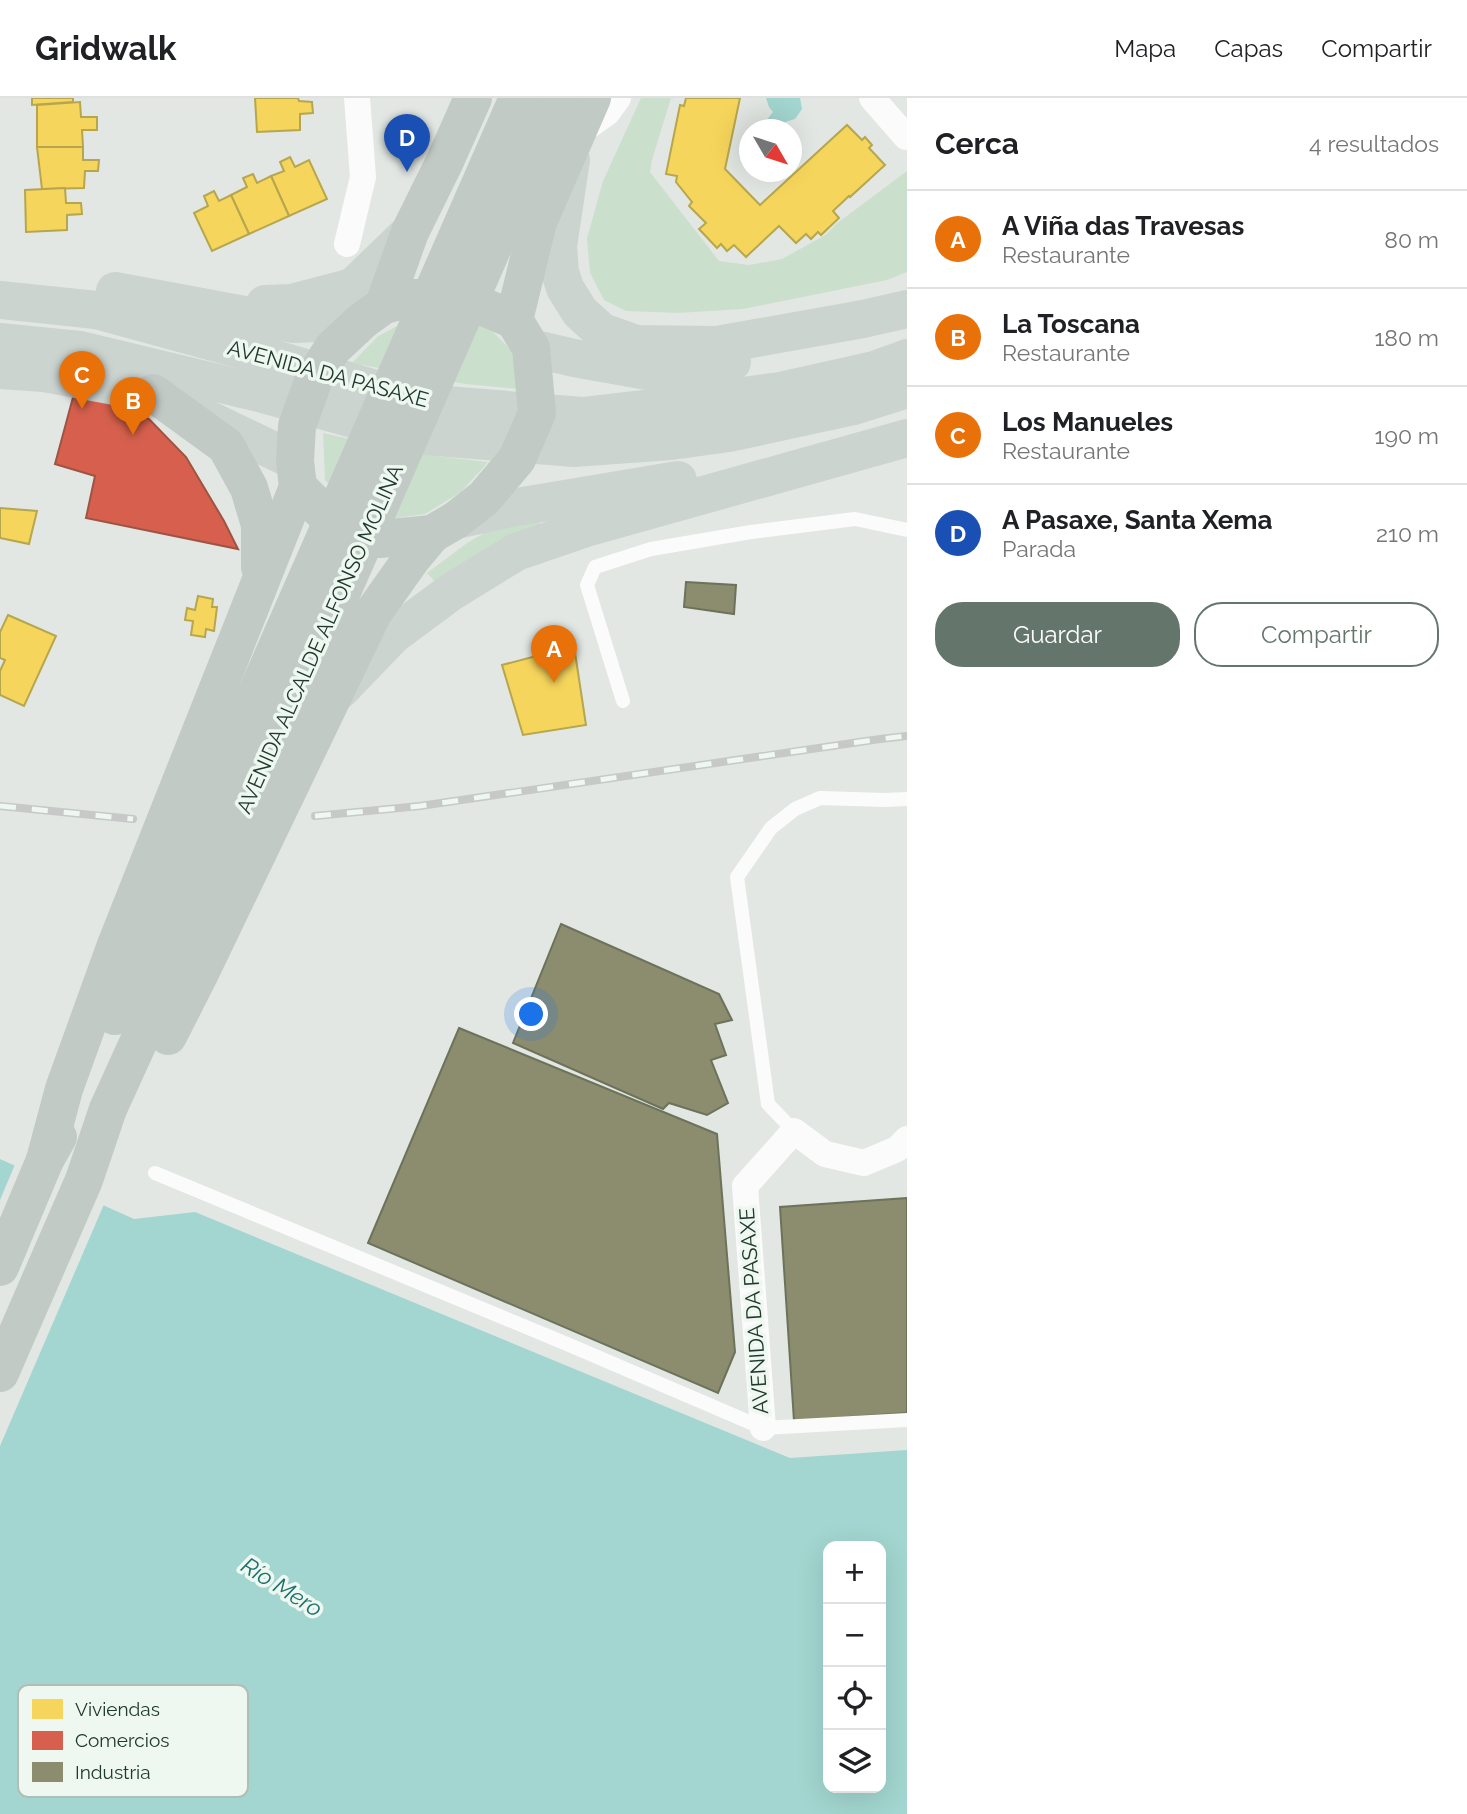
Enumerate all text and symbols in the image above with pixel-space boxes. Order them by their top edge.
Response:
text: Gridwalk [35,29,176,68]
text: Mapa [1114,34,1176,63]
text: Capas [1214,34,1283,63]
text: Compartir [1321,34,1432,63]
pin: D [384,114,430,172]
north arrow [739,119,802,182]
text: Cerca [935,126,1019,161]
text: 4 resultados [1309,130,1439,157]
text: A Viña das Travesas [1002,211,1244,241]
text: A [950,226,966,253]
text: 80 m [1384,226,1439,253]
text: Restaurante [1002,241,1130,268]
text: La Toscana [1002,309,1140,339]
text: B [950,324,966,351]
text: 180 m [1374,324,1439,351]
street label: AVENIDA DA PASAXE [225,335,431,412]
text: Restaurante [1002,339,1130,366]
pin: C [59,351,105,409]
pin: B [110,377,156,435]
text: Los Manueles [1002,407,1173,437]
text: C [950,422,966,449]
text: 190 m [1375,422,1439,449]
text: Restaurante [1002,437,1130,464]
street label: AVENIDA ALCALDE ALFONSO MOLINA [231,460,408,817]
text: A Pasaxe, Santa Xema [1002,505,1272,535]
text: D [950,520,966,547]
text: 210 m [1376,520,1439,547]
text: Parada [1002,535,1076,562]
button: Guardar [935,602,1180,667]
button: Compartir [1194,602,1439,667]
pin: A [531,625,577,683]
your location [514,997,548,1031]
street label: AVENIDA DA PASAXE [734,1207,773,1415]
map controls [823,1541,886,1793]
button: + [823,1541,886,1604]
water label: Río Mero [237,1551,328,1622]
button: − [823,1604,886,1667]
button: locate [823,1667,886,1730]
legend [18,1685,248,1797]
text: Viviendas [75,1698,160,1720]
text: Comercios [75,1729,169,1751]
button: layers [823,1730,886,1793]
text: Industria [75,1761,151,1783]

